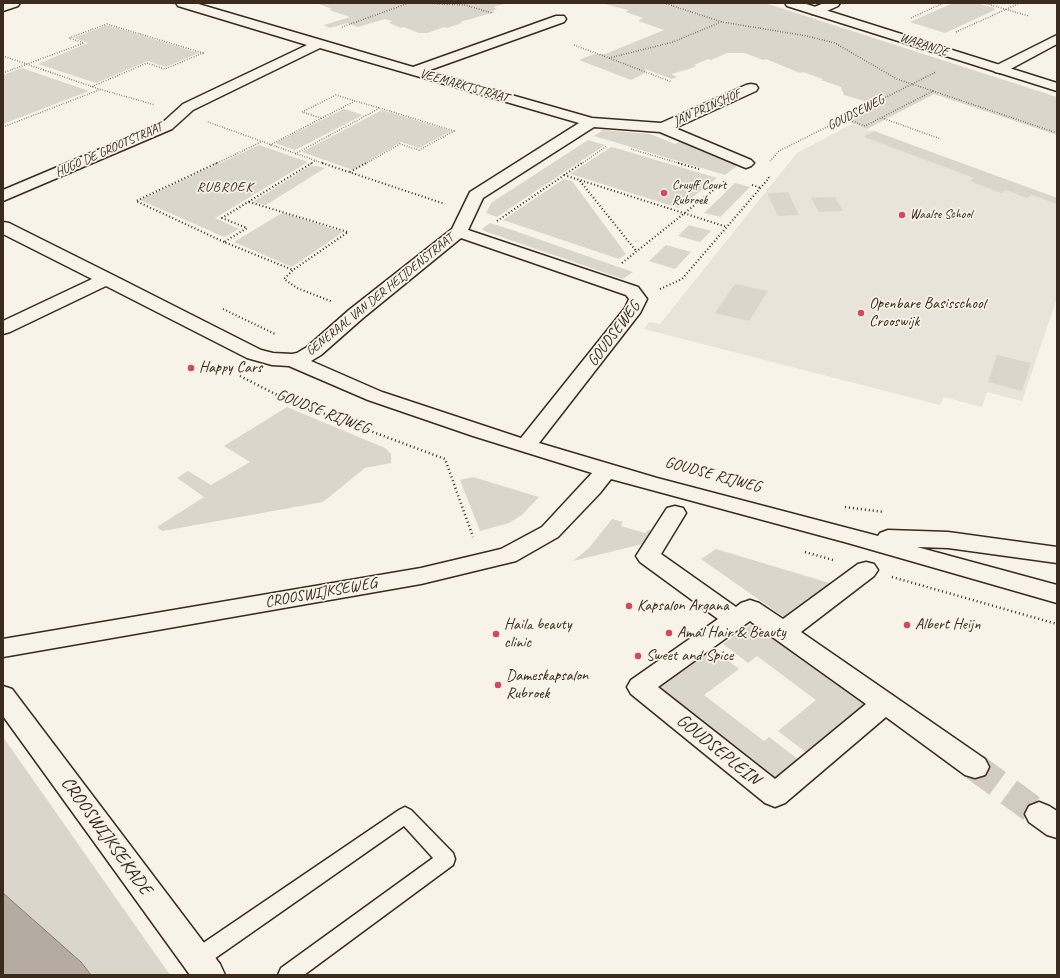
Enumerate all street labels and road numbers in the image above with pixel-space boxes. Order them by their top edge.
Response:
street label: WARANDE [898,30,950,60]
street label: VEEMARKTSTRAAT [418,66,510,106]
street label: JAN PRINSHOF [671,86,743,130]
street label: GOUDSEWEG [825,92,887,134]
street label: HUGO DE GROOTSTRAAT [53,119,165,181]
street label: GENERAAL VAN DER HEIJDENSTRAAT [303,231,457,359]
street label: GOUDSEWEG [583,298,645,370]
street label: GOUDSE RIJWEG [274,385,372,439]
street label: GOUDSE RIJWEG [663,453,763,497]
street label: CROOSWIJKSEWEG [264,574,378,612]
street label: GOUDSEPLEIN [671,709,765,791]
street label: CROOSWIJKSEKADE [55,772,157,900]

